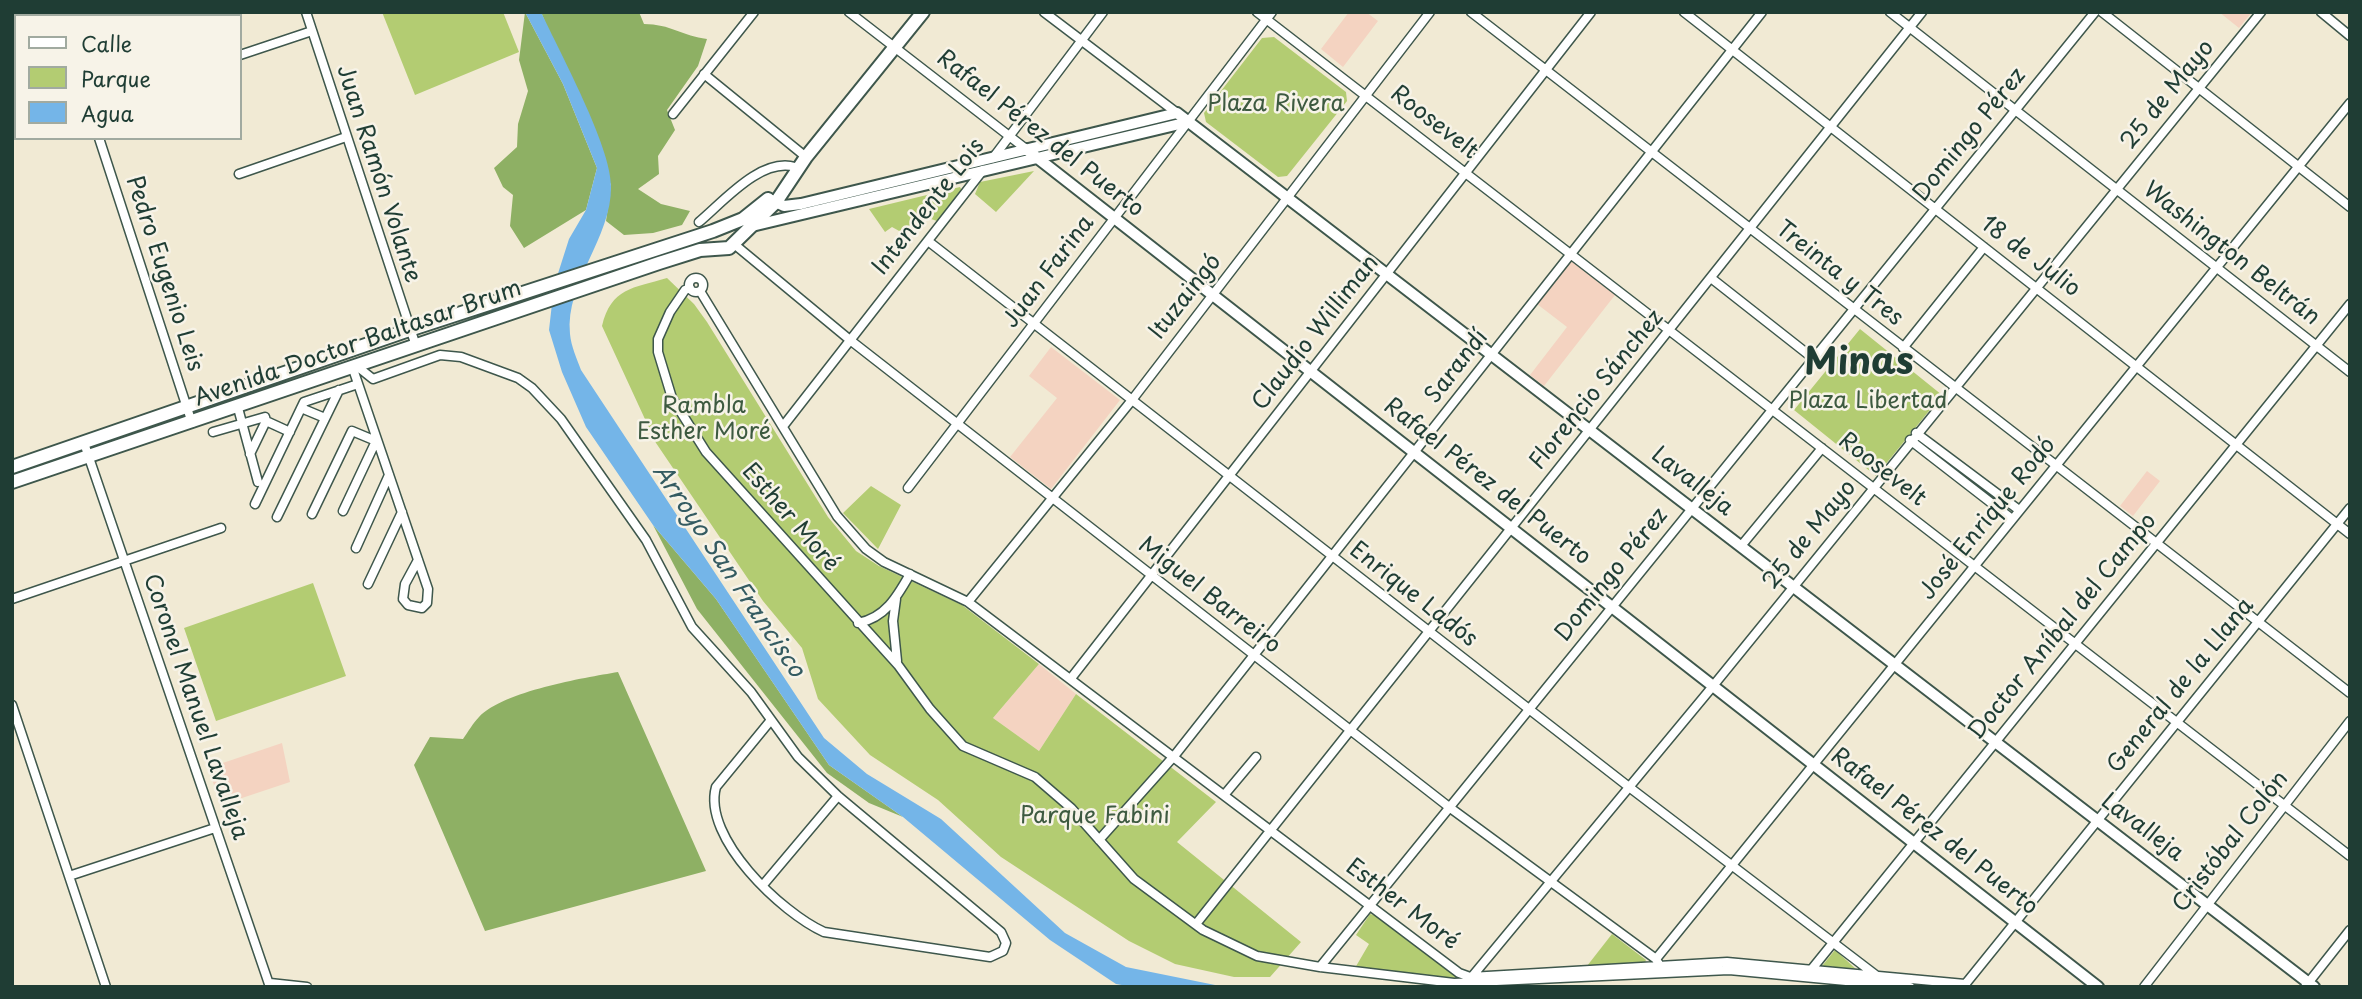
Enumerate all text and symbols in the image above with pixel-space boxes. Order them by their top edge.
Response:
legend [14,14,242,140]
text: Calle [81,27,132,59]
street label: 25 de Mayo [2115,35,2221,155]
street label: Rafael Pérez del Puerto [931,45,1149,223]
text: Parque [81,62,151,94]
street label: Juan Ramón Volante [330,62,426,286]
street label: Domingo Pérez [1908,63,2032,207]
street label: Roosevelt [1385,80,1483,166]
park label: Plaza Rivera [1207,91,1345,119]
text: Agua [81,97,134,129]
street label: Intendente Lois [867,133,991,281]
street label: Pedro Eugenio Leis [119,173,209,375]
street label: Washington Beltrán [2137,176,2325,332]
street label: Juan Farina [998,210,1100,334]
street label: 18 de Julio [1975,211,2085,303]
street label: Treinta y Tres [1770,216,1908,332]
street label: Ituzaingó [1144,249,1228,345]
street label: Claudio Williman [1247,250,1385,416]
street label: Avenida Doctor Baltasar Brum [191,275,525,413]
street label: Florencio Sánchez [1524,305,1670,475]
street label: Sarandí [1420,325,1494,409]
district label: Minas [1804,342,1914,386]
park label: Plaza Libertad [1788,388,1948,416]
park label: Rambla Esther Moré [637,393,771,447]
street label: Rafael Pérez del Puerto [1378,393,1596,571]
street label: Roosevelt [1833,427,1931,513]
street label: José Enrique Rodó [1914,432,2062,606]
street label: Lavalleja [1645,441,1739,523]
street label: Esther Moré [736,458,844,578]
water label: Arroyo San Francisco [646,459,810,683]
street label: 25 de Mayo [1757,475,1863,595]
street label: Domingo Pérez [1550,503,1674,647]
street label: Doctor Aníbal del Campo [1963,508,2163,746]
street label: Miguel Barreiro [1132,532,1286,660]
street label: Enrique Ladós [1344,537,1482,653]
street label: Coronel Manuel Lavalleja [137,571,253,843]
street label: General de la Llana [2102,593,2260,779]
street label: Rafael Pérez del Puerto [1825,743,2043,921]
street label: Cristóbal Colón [2167,766,2295,918]
street label: Lavalleja [2095,788,2189,868]
park label: Parque Fabini [1020,803,1170,831]
street label: Esther Moré [1340,854,1464,956]

